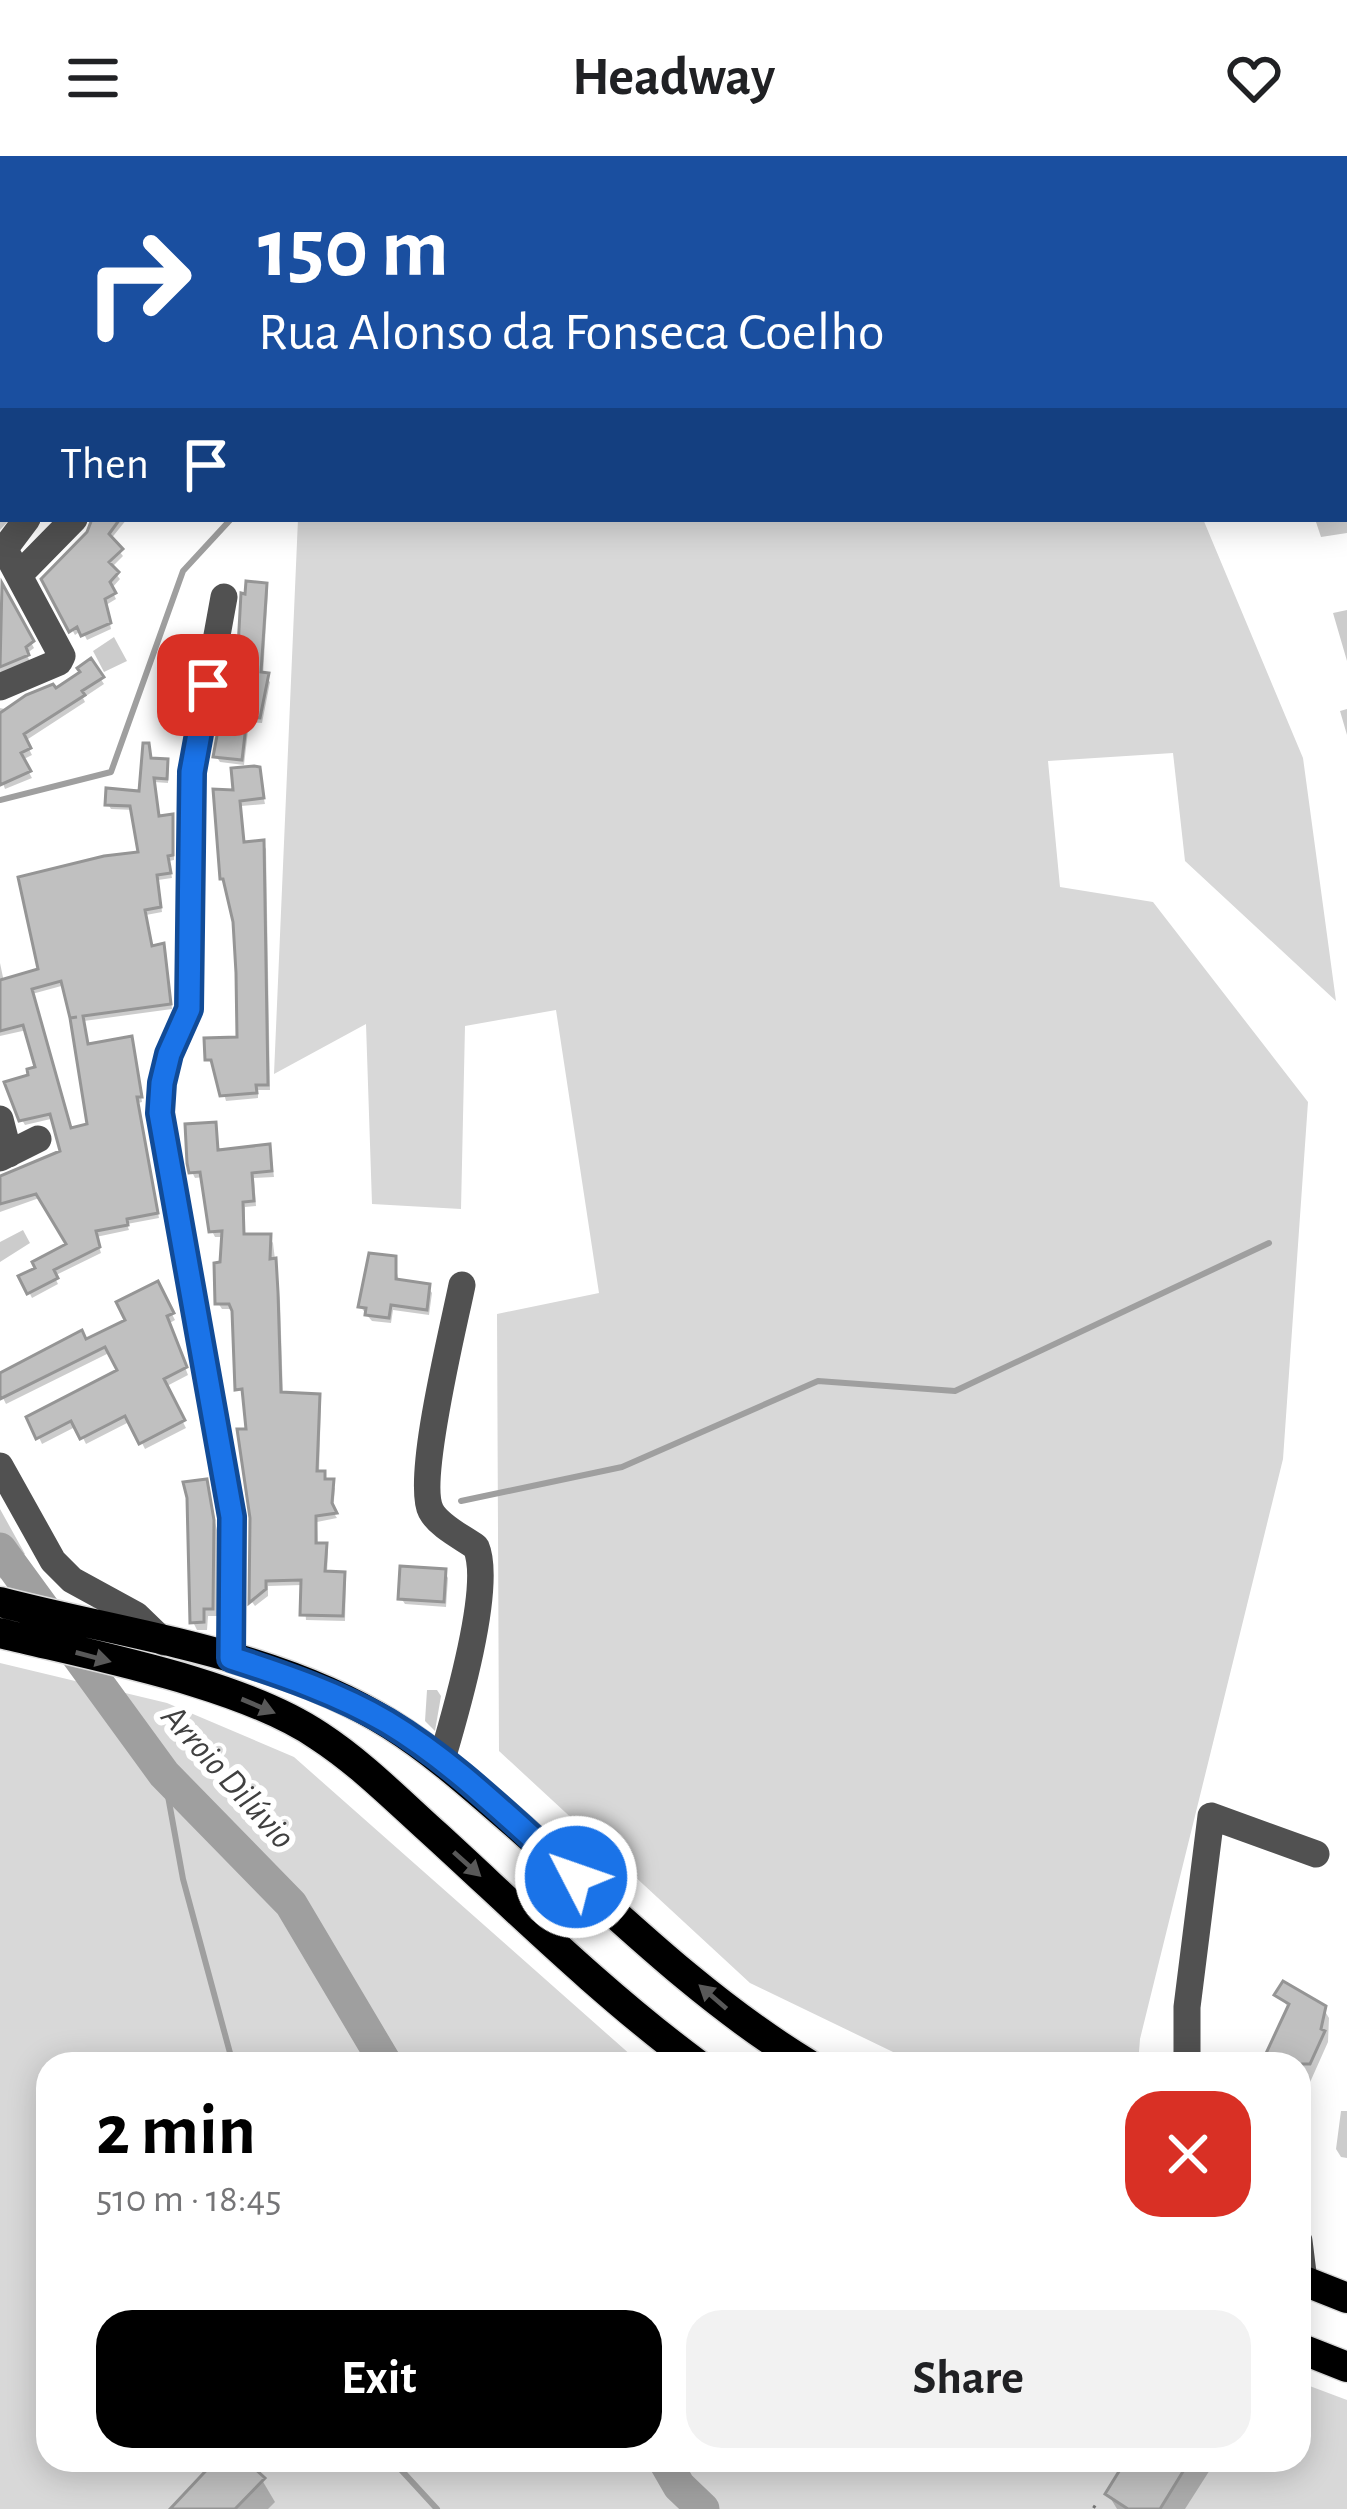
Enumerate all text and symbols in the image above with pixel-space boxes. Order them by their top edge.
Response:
icon: menu [60,45,126,111]
icon: heart [1221,45,1287,111]
text: Headway [572,51,775,105]
icon: right [60,204,216,360]
text: 150 m [258,208,449,292]
text: Rua Alonso da Fonseca Coelho [258,306,885,360]
icon: arrive [173,432,239,498]
text: Then [60,442,149,487]
pin [157,634,259,736]
icon: arrive [175,652,241,718]
one-way arrow [75,1648,112,1667]
one-way arrow [241,1697,276,1717]
water label: Arroio Dilúvio [154,1698,301,1856]
position arrow [513,1814,639,1940]
one-way arrow [452,1850,481,1877]
one-way arrow [698,1984,727,2011]
button: close [1125,2091,1251,2217]
text: 2 min [96,2095,256,2167]
text: 510 m · 18:45 [96,2180,282,2219]
button: Exit [96,2310,662,2448]
button: Share [686,2310,1251,2448]

